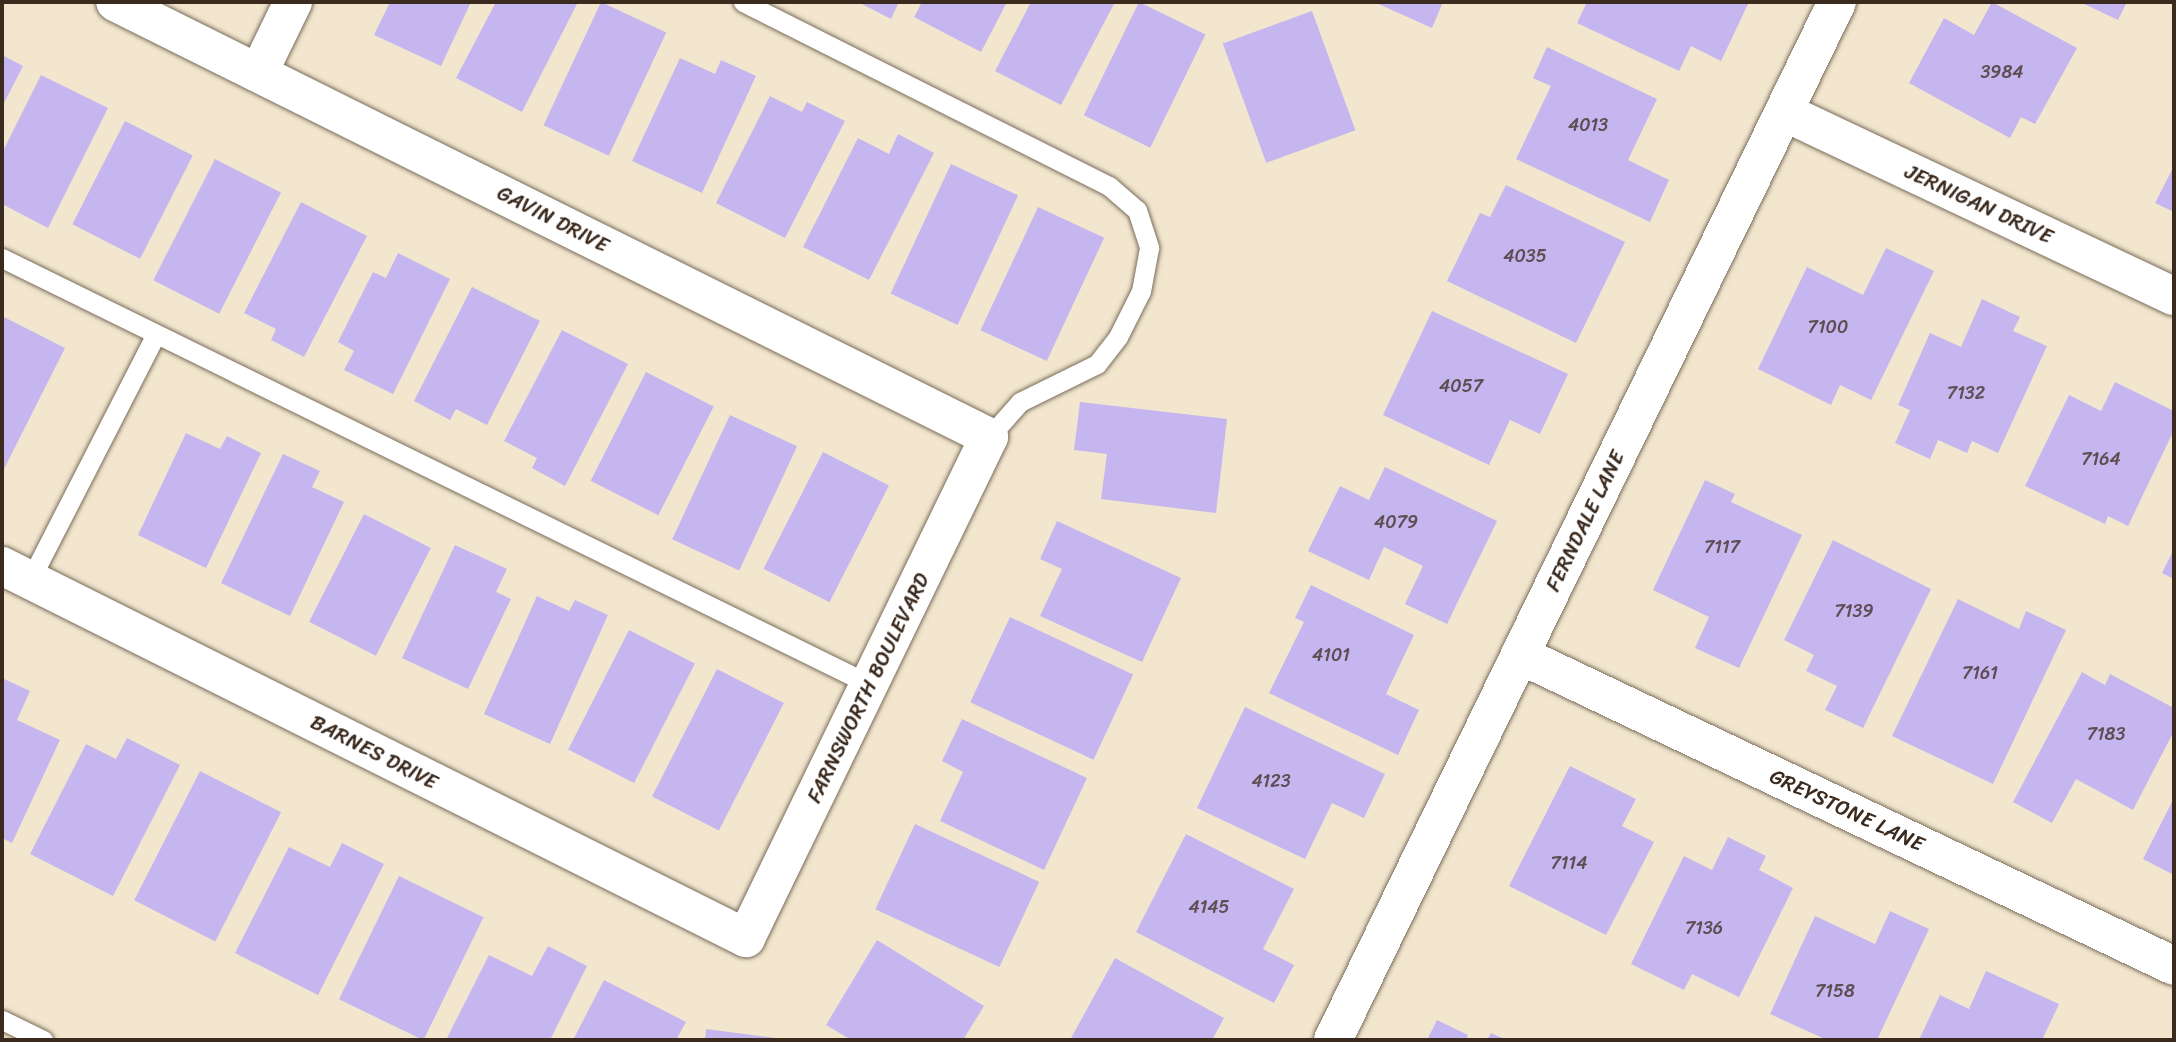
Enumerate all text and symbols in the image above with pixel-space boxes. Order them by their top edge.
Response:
house number: 3984 [1980,61,2024,83]
house number: 4013 [1568,114,1608,136]
street label: JERNIGAN DRIVE [1901,159,2057,249]
street label: GAVIN DRIVE [492,180,614,258]
house number: 4035 [1503,245,1547,267]
house number: 7100 [1808,316,1848,338]
house number: 4057 [1439,375,1483,397]
house number: 7132 [1947,382,1985,404]
street label: FERNDALE LANE [1540,446,1630,596]
house number: 7164 [2081,448,2121,470]
house number: 4079 [1374,511,1418,533]
house number: 7117 [1704,536,1740,558]
street label: FARNSWORTH BOULEVARD [801,569,935,807]
house number: 7139 [1835,600,1873,622]
house number: 4101 [1312,644,1350,666]
house number: 7161 [1962,662,1998,684]
street label: BARNES DRIVE [305,708,443,796]
house number: 7183 [2087,723,2125,745]
street label: GREYSTONE LANE [1766,763,1928,857]
house number: 4123 [1251,770,1291,792]
house number: 7114 [1551,852,1587,874]
house number: 4145 [1188,896,1230,918]
house number: 7136 [1685,917,1723,939]
house number: 7158 [1815,980,1855,1002]

